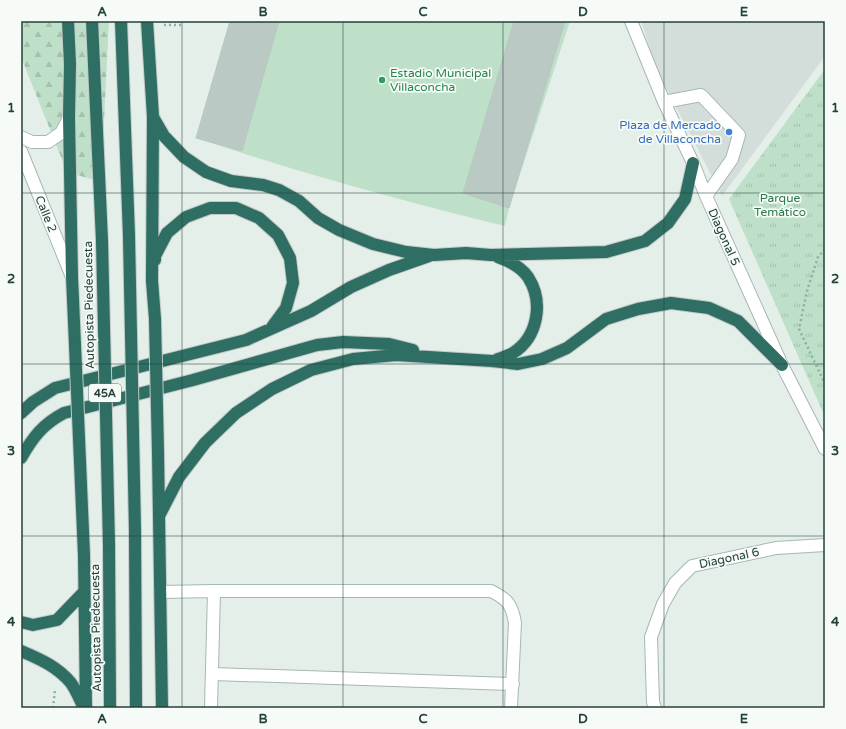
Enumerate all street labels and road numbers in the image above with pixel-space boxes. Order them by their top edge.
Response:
street label: Calle 2 [32,194,60,234]
street label: Diagonal 5 [705,206,743,268]
street label: Autopista Piedecuesta [81,241,97,369]
road number: 45A [89,384,121,402]
street label: Diagonal 6 [698,545,760,571]
street label: Autopista Piedecuesta [88,564,104,692]

